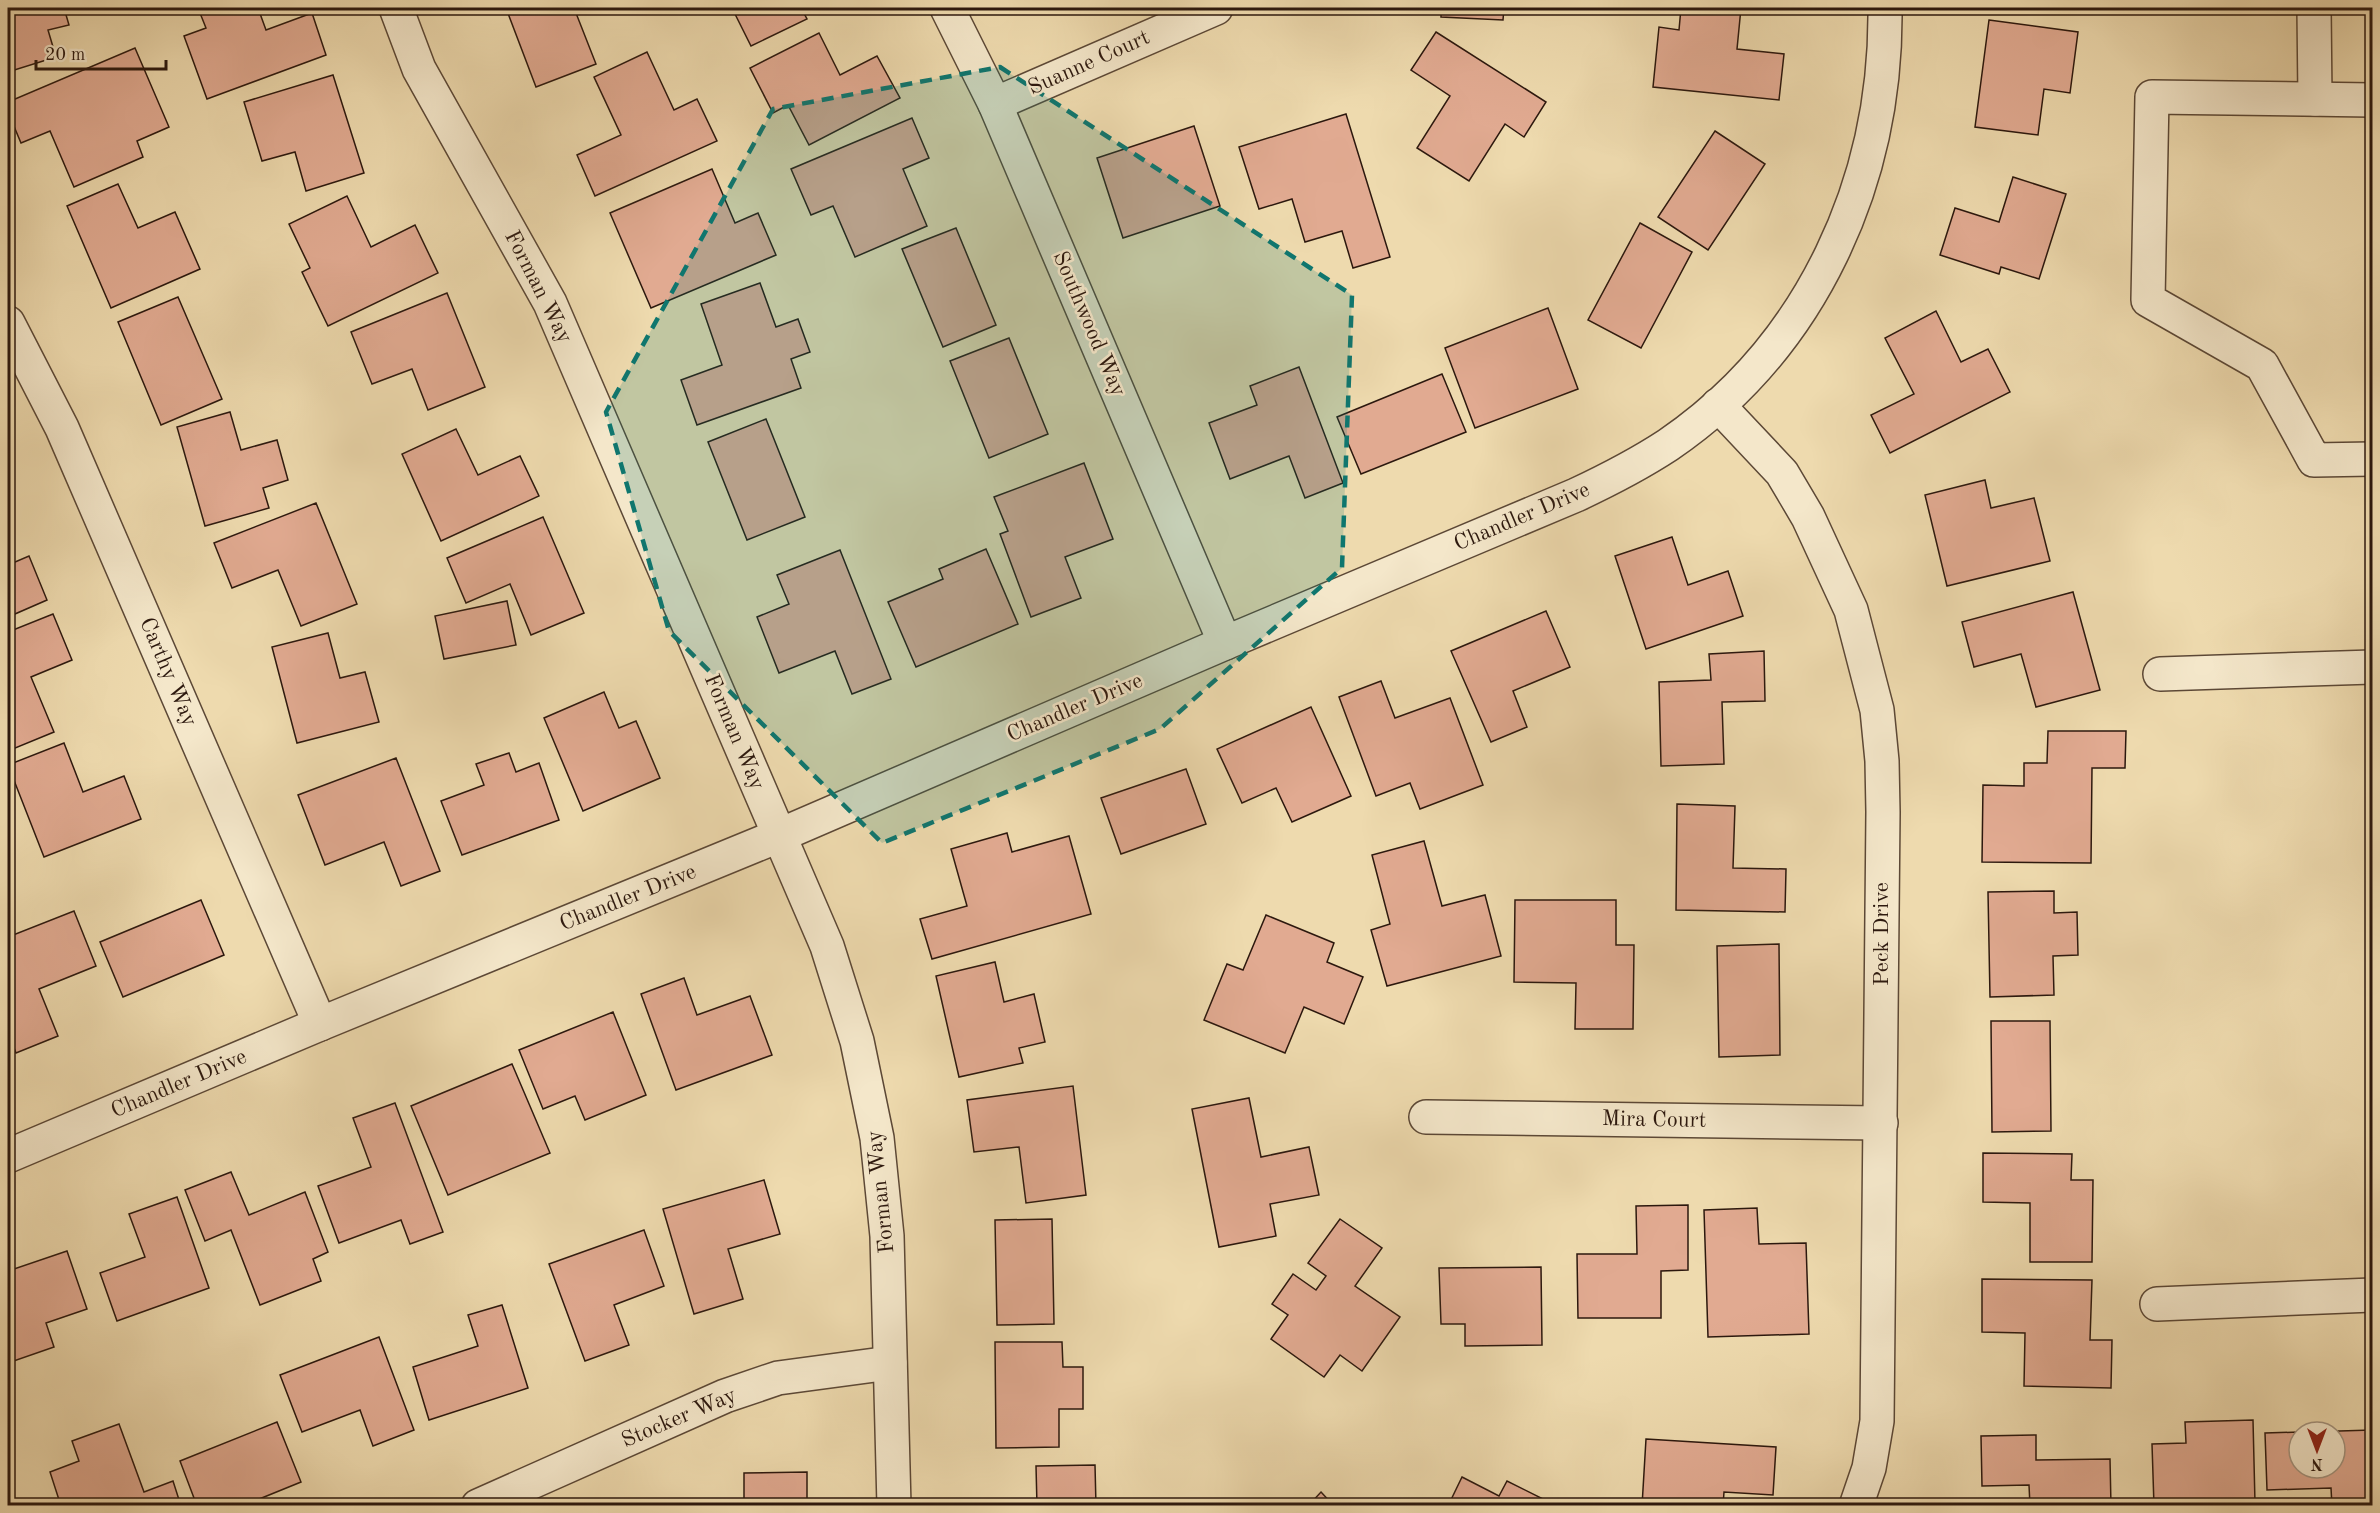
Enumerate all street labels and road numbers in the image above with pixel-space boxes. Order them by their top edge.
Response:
street label: Suanne Court [1025,26,1153,100]
street label: Forman Way [500,227,576,347]
street label: Southwood Way [1049,248,1130,400]
street label: Chandler Drive [1451,479,1593,555]
street label: Carthy Way [135,614,201,730]
street label: Chandler Drive [1004,670,1146,746]
street label: Forman Way [700,671,768,793]
street label: Chandler Drive [557,861,699,935]
street label: Peck Drive [1871,882,1893,986]
street label: Chandler Drive [108,1046,250,1122]
street label: Mira Court [1602,1108,1706,1132]
street label: Forman Way [864,1129,898,1255]
street label: Stocker Way [618,1384,740,1452]

